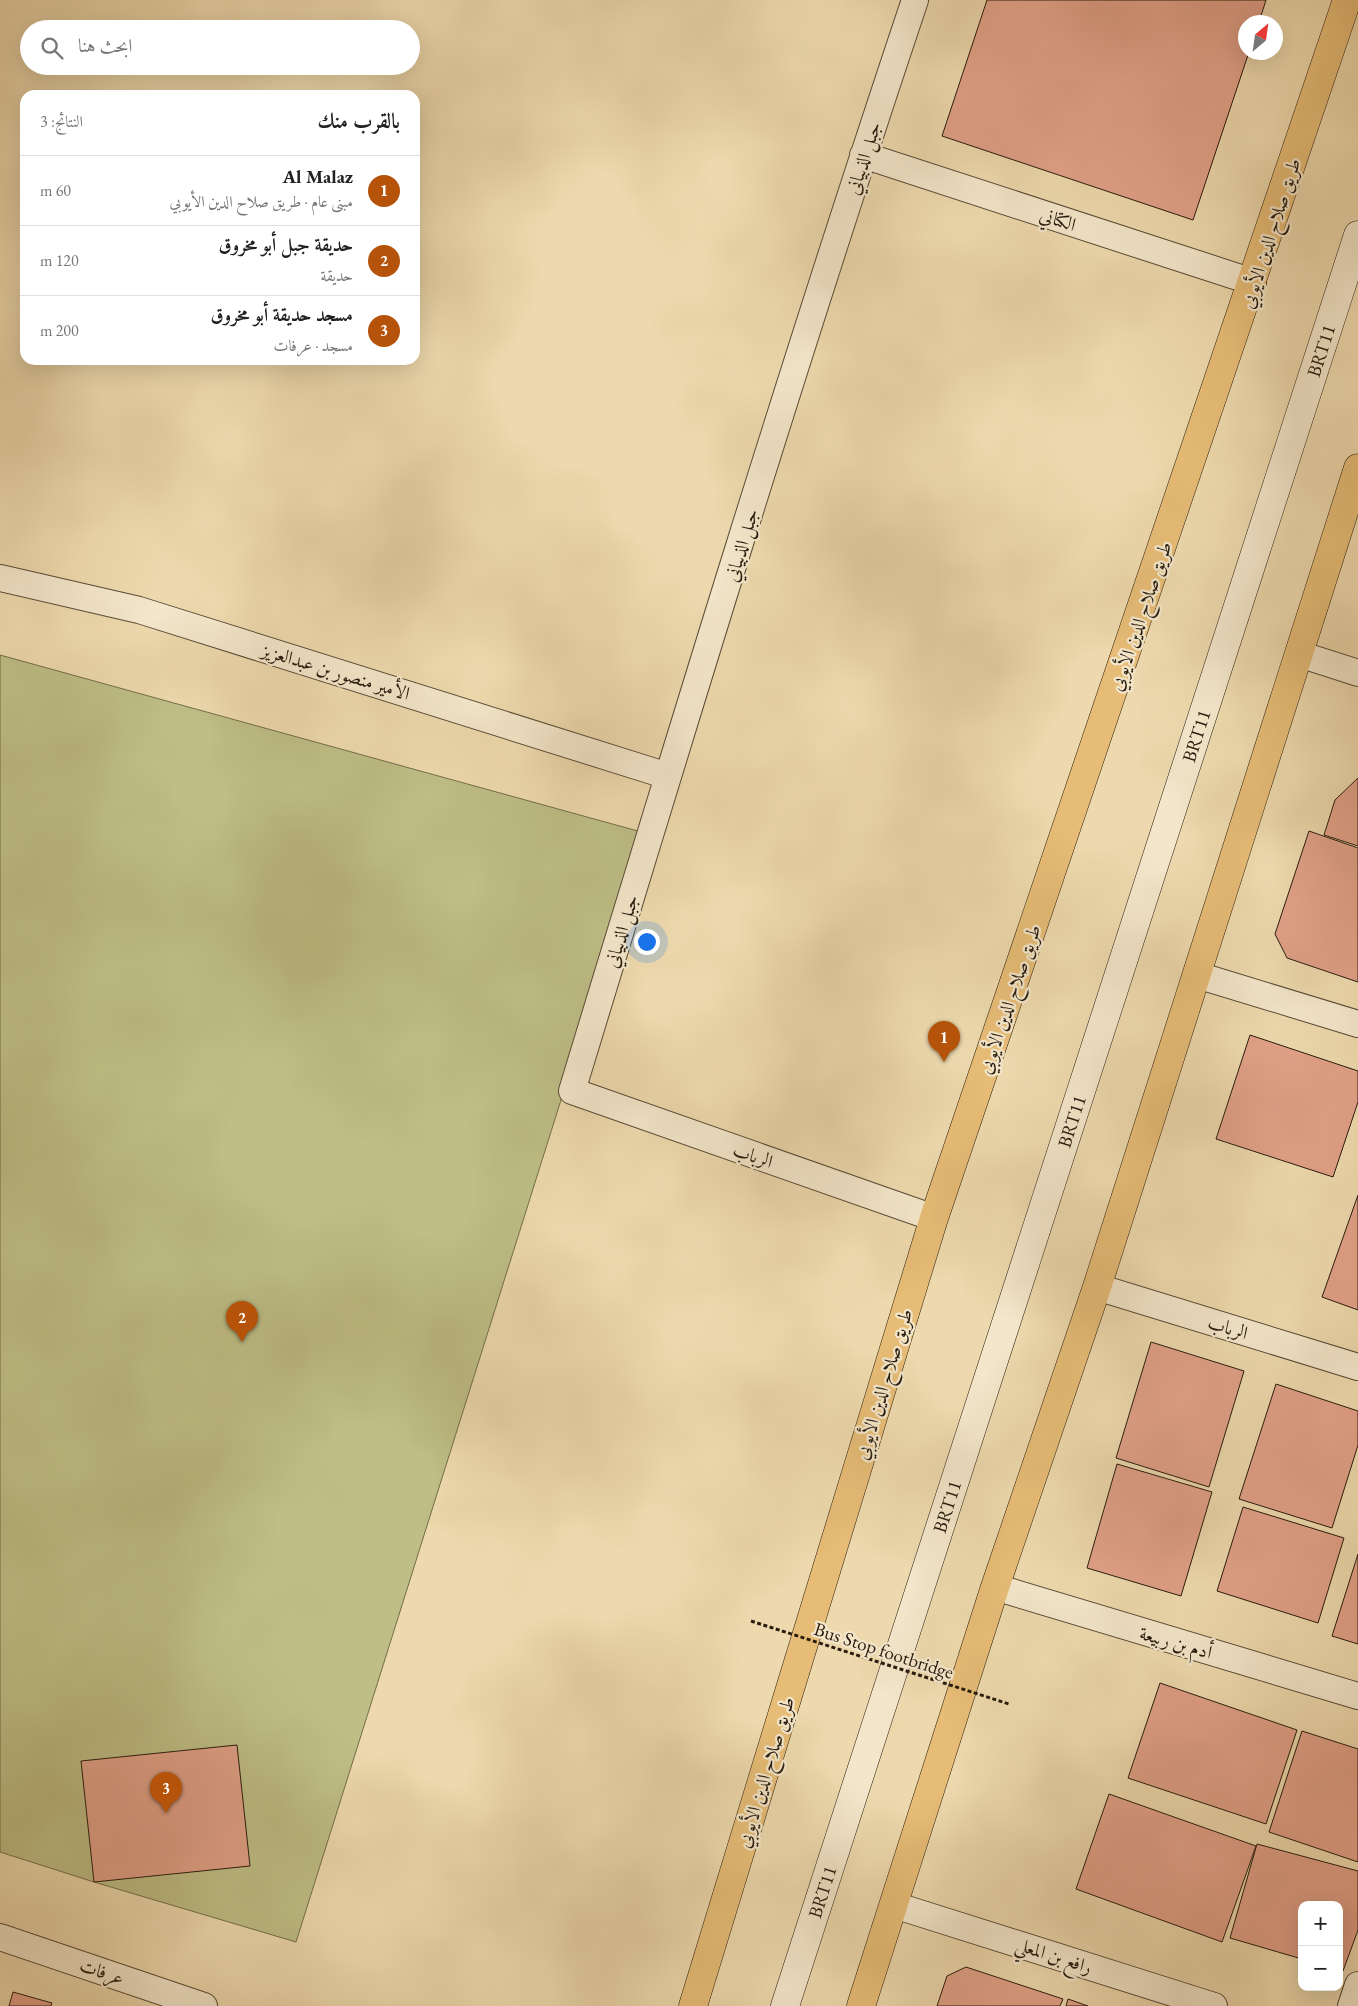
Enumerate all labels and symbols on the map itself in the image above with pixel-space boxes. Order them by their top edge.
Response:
north arrow [1238,15,1283,60]
street label: جبل الذبياني [840,118,890,199]
street label: طريق صلاح الدين الأيوبي [1233,155,1311,313]
street label: الكتاني [1035,202,1079,240]
street label: BRT11 [1301,321,1341,380]
street label: جبل الذبياني [719,505,767,586]
street label: طريق صلاح الدين الأيوبي [1102,538,1183,696]
street label: الأمير منصور بن عبدالعزيز [257,636,413,706]
street label: BRT11 [1176,707,1217,765]
street label: جبل الذبياني [599,891,647,972]
street label: طريق صلاح الدين الأيوبي [971,921,1052,1079]
your location [634,929,660,955]
pin: 1 [928,1021,960,1062]
street label: BRT11 [1052,1092,1092,1151]
street label: الرباب [729,1137,776,1174]
pin: 2 [226,1301,258,1342]
street label: طريق صلاح الدين الأيوبي [848,1305,923,1464]
street label: الرباب [1205,1310,1251,1345]
street label: BRT11 [927,1477,967,1536]
street label: Bus Stop footbridge [811,1616,957,1685]
street label: أدم بن ربيعة [1135,1620,1216,1669]
street label: طريق صلاح الدين الأيوبي [730,1693,805,1852]
pin: 3 [150,1772,182,1813]
street label: BRT11 [802,1863,843,1921]
street label: رافع بن المعلي [1011,1931,1095,1985]
street label: عرفات [76,1952,127,1992]

